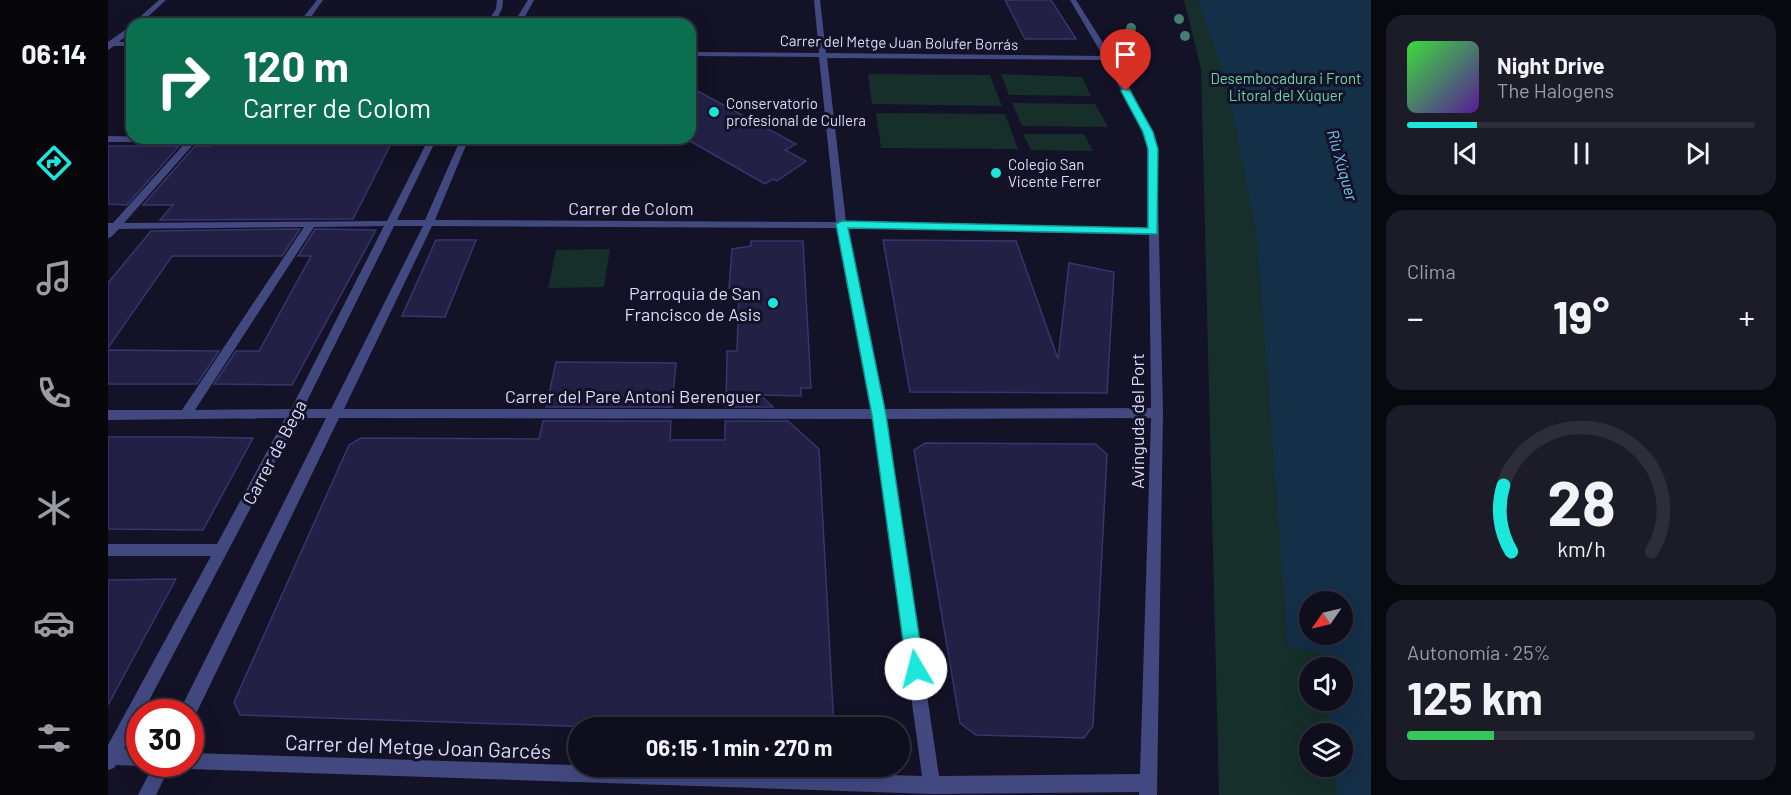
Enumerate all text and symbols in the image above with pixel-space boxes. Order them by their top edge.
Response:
pin [1100,29,1151,91]
street label: Carrer del Metge Juan Bolufer Borrás [780,31,1018,53]
text: 06:14 [21,37,87,69]
icon: arrive [1109,38,1142,71]
text: 120 m [243,40,349,90]
icon: right [144,42,222,120]
text: Night Drive [1497,52,1605,78]
park label: Desembocadura i Front Litoral del Xúquer [1210,69,1362,104]
text: The Halogens [1497,78,1614,102]
text: Carrer de Colom [243,91,431,123]
place label: Conservatorio profesional de Cullera [726,94,866,129]
marker: Conservatorio profesional de Cullera [707,105,721,119]
water label: Riu Xúquer [1324,127,1363,204]
icon: previous [1449,137,1482,170]
icon: pause [1565,137,1598,170]
icon: next [1681,137,1714,170]
icon: directions [33,142,75,184]
place label: Colegio San Vicente Ferrer [1008,155,1101,190]
marker: Colegio San Vicente Ferrer [989,166,1003,180]
street label: Carrer de Colom [568,197,694,219]
icon: music [33,257,75,299]
text: Clima [1407,259,1456,283]
place label: Parroquia de San Francisco de Asis [625,282,761,325]
text: 19° [1553,289,1609,343]
marker: Parroquia de San Francisco de Asis [766,296,780,310]
text: − [1407,297,1424,337]
text: + [1739,297,1755,337]
street label: Avinguda del Port [1126,353,1148,489]
icon: phone [33,372,75,414]
street label: Carrer del Pare Antoni Berenguer [505,385,761,407]
street label: Carrer de Bega [237,396,311,508]
text: 28 [1547,464,1615,538]
icon: climate [33,487,75,529]
text: km/h [1557,536,1605,561]
north arrow [1299,591,1353,645]
map controls [1299,591,1353,777]
icon: car [33,602,75,644]
position arrow [884,637,948,701]
text: Autonomía · 25% [1407,640,1550,664]
button: sound [1299,657,1353,711]
text: 125 km [1407,670,1543,724]
speed limit sign: 30 [126,699,204,777]
icon: filters [33,717,75,759]
button: layers [1299,723,1353,777]
street label: Carrer del Metge Joan Garcés [285,729,551,763]
text: 06:15 · 1 min · 270 m [646,734,832,760]

